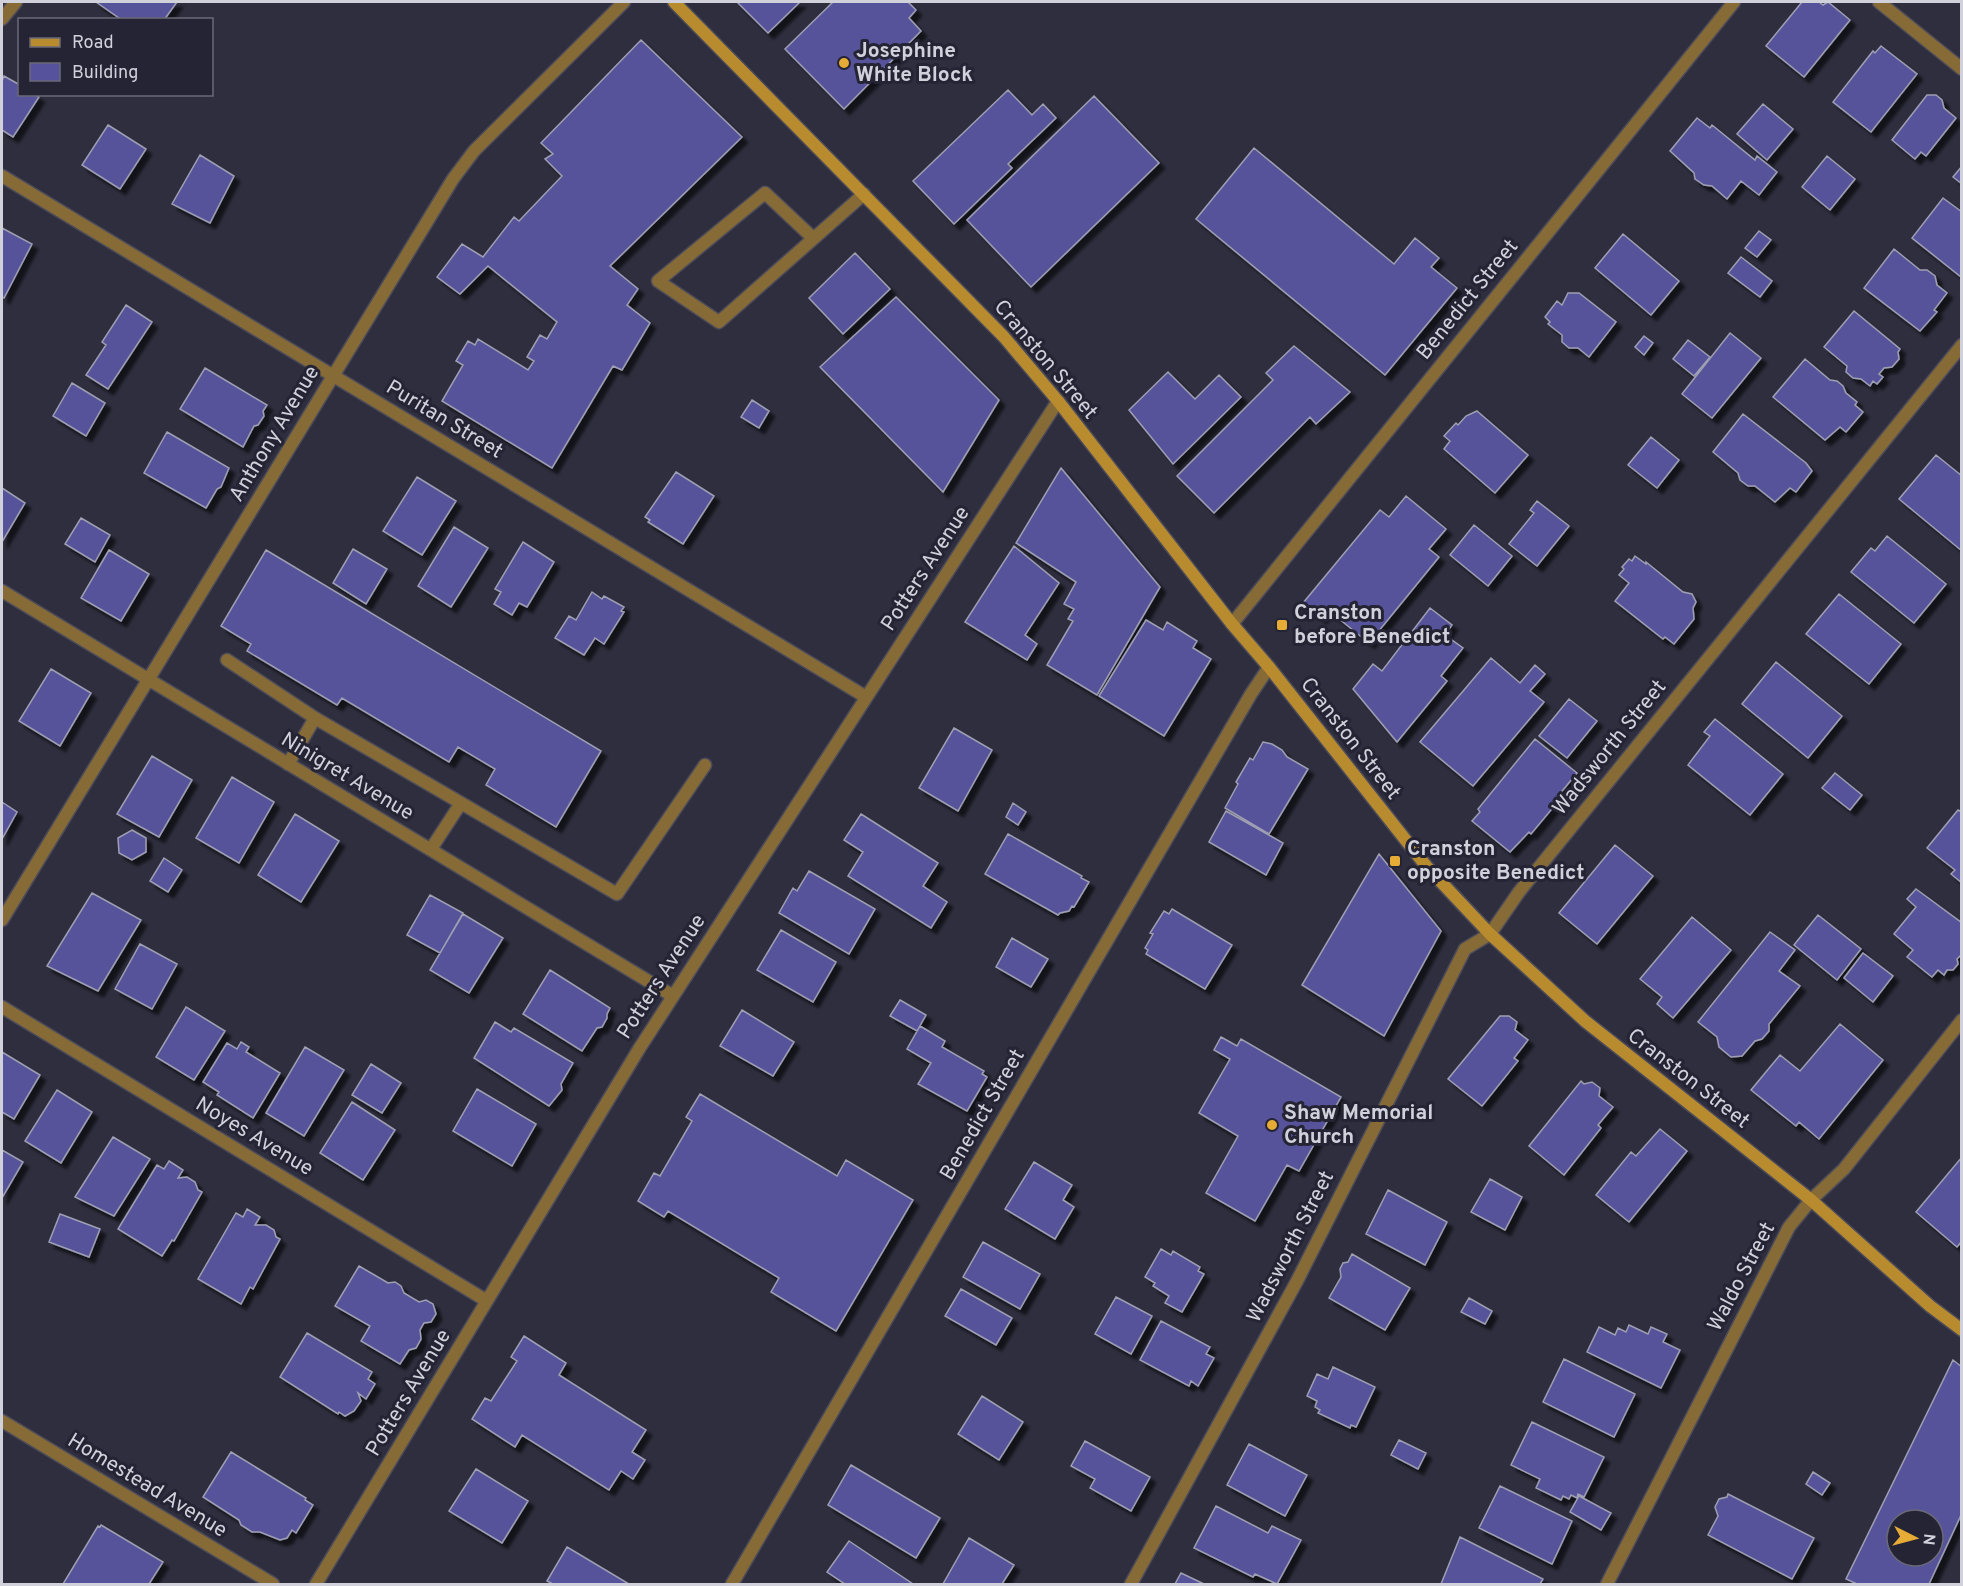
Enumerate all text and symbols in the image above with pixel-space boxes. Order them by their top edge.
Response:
legend [18,18,213,96]
text: Road [72,32,114,55]
place label: Josephine White Block [856,38,973,89]
marker: Josephine White Block [837,56,851,70]
text: Building [72,62,138,85]
street label: Benedict Street [1411,234,1525,366]
street label: Cranston Street [987,295,1103,425]
street label: Anthony Avenue [224,361,326,507]
street label: Puritan Street [381,374,507,466]
street label: Potters Avenue [876,501,976,637]
place label: Cranston before Benedict [1294,600,1450,651]
marker: Cranston before Benedict [1275,618,1289,632]
street label: Cranston Street [1294,672,1406,806]
street label: Wadsworth Street [1547,675,1673,821]
street label: Ninigret Avenue [276,727,418,827]
place label: Cranston opposite Benedict [1407,836,1585,887]
marker: Cranston opposite Benedict [1388,854,1402,868]
street label: Potters Avenue [612,909,712,1045]
street label: Cranston Street [1621,1023,1755,1135]
street label: Benedict Street [934,1044,1032,1186]
street label: Noyes Avenue [190,1091,318,1183]
place label: Shaw Memorial Church [1284,1100,1433,1151]
marker: Shaw Memorial Church [1265,1118,1279,1132]
street label: Wadsworth Street [1241,1167,1341,1327]
street label: Waldo Street [1702,1218,1782,1336]
street label: Potters Avenue [360,1324,458,1462]
street label: Homestead Avenue [62,1428,232,1544]
north arrow [1885,1508,1945,1568]
text: N [1917,1533,1938,1546]

